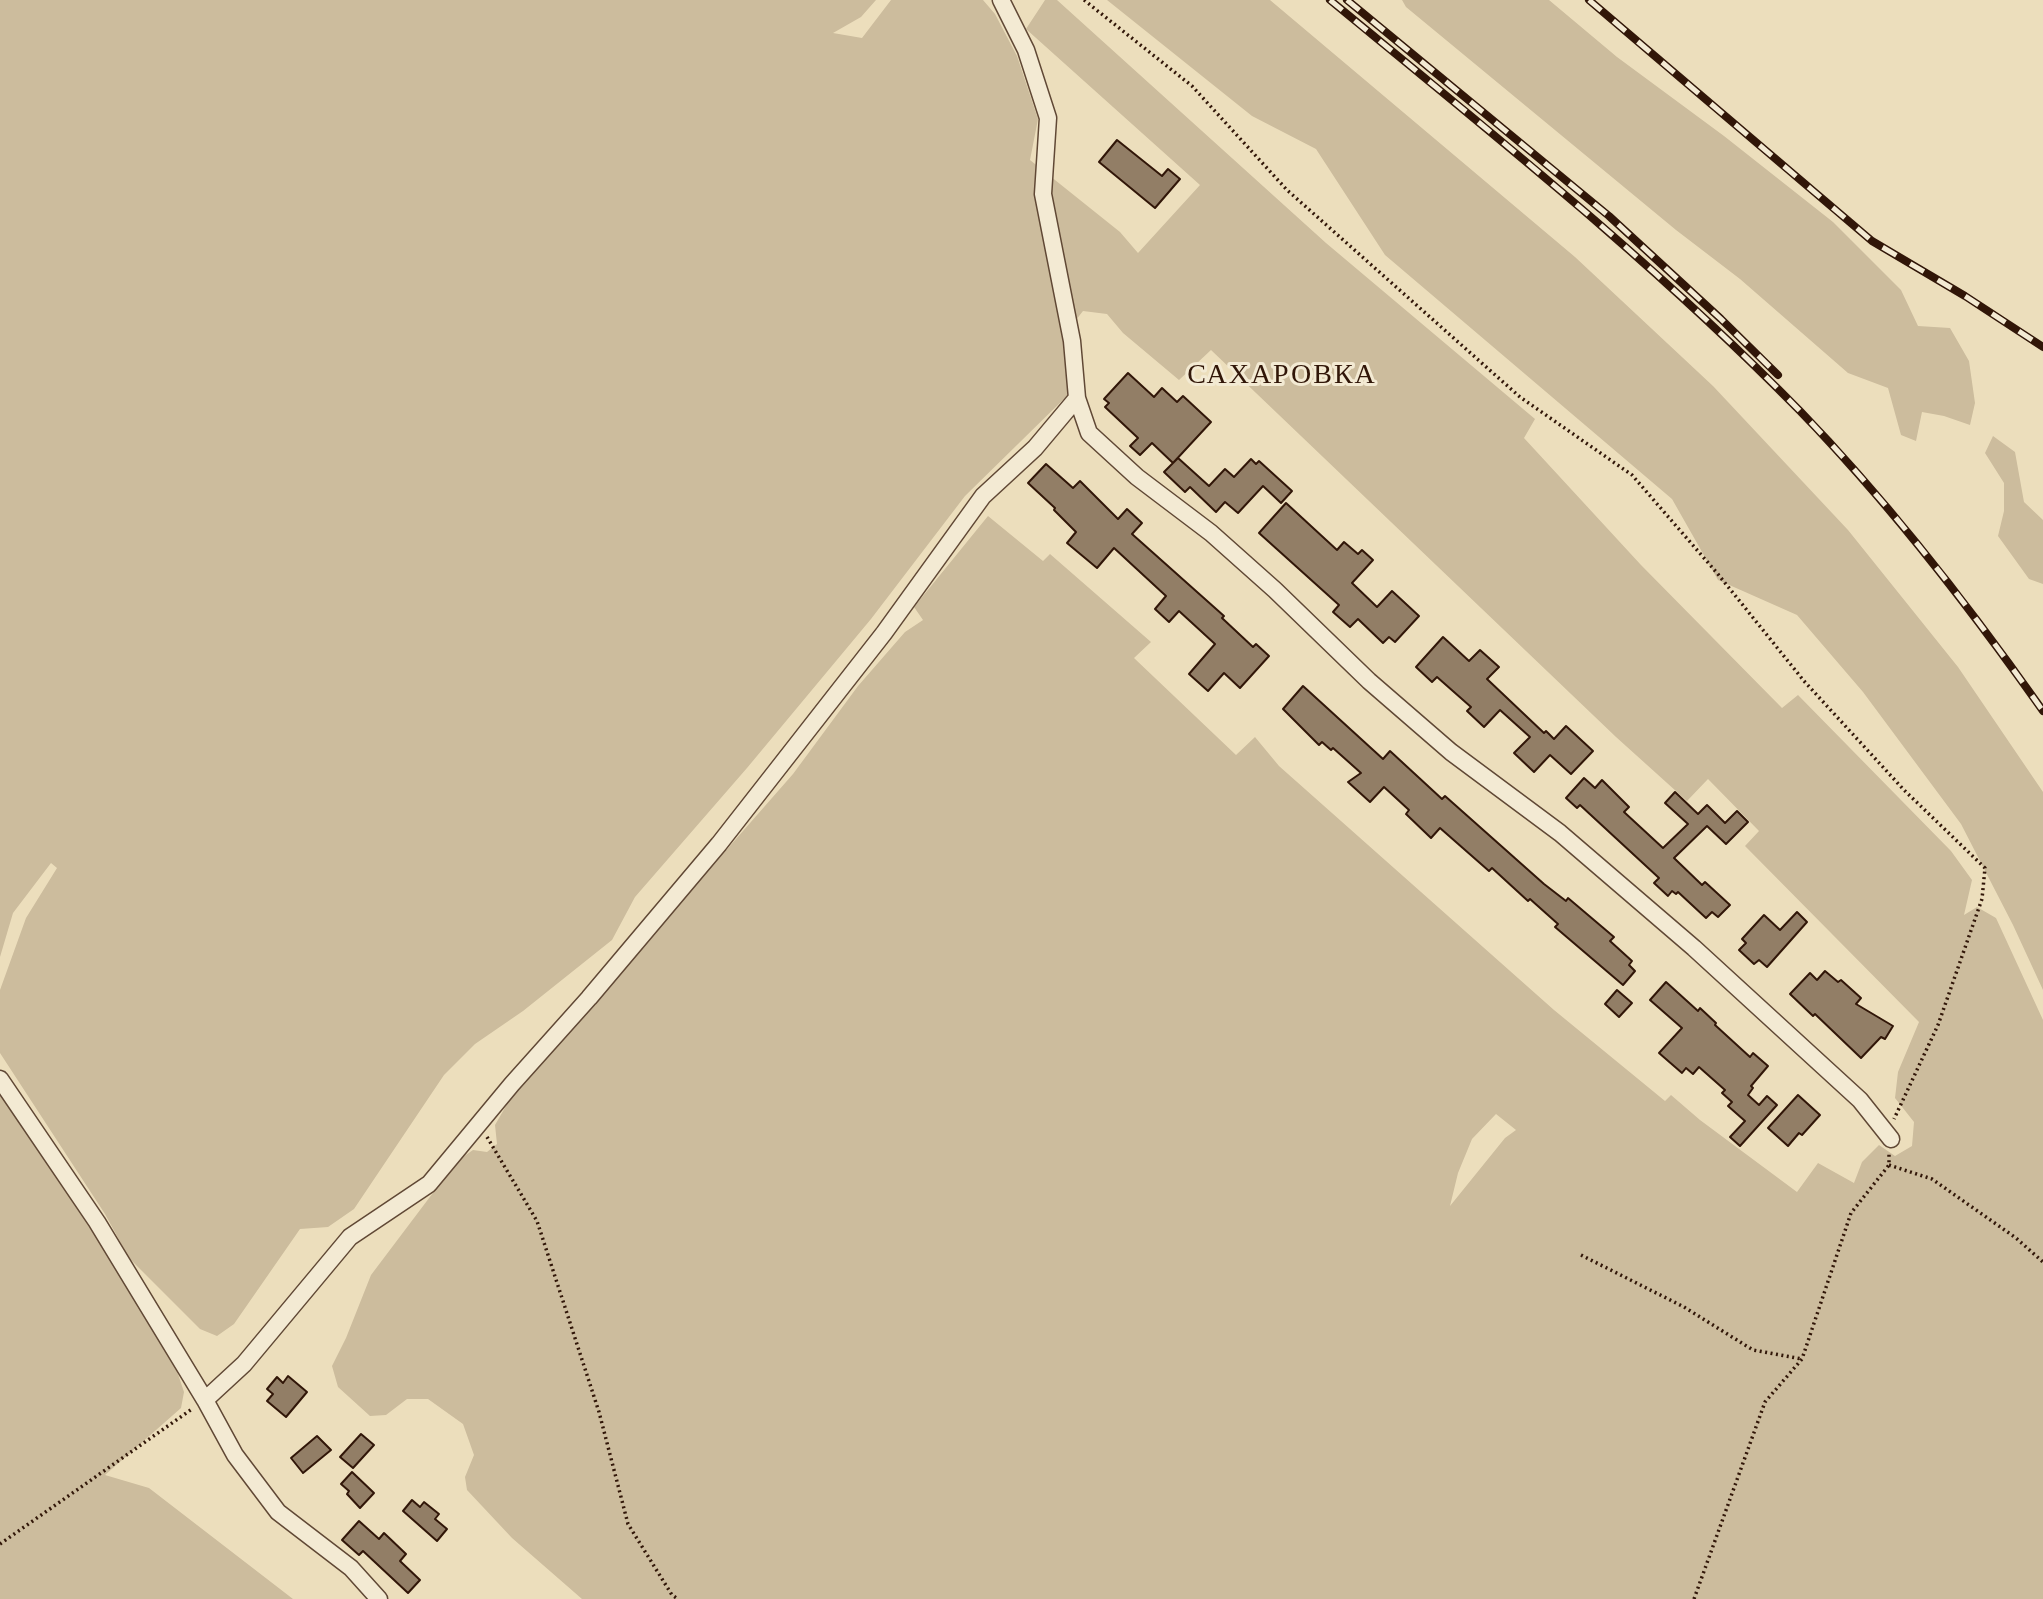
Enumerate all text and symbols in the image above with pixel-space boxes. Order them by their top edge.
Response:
district label: САХАРОВКА [1188,359,1376,393]

